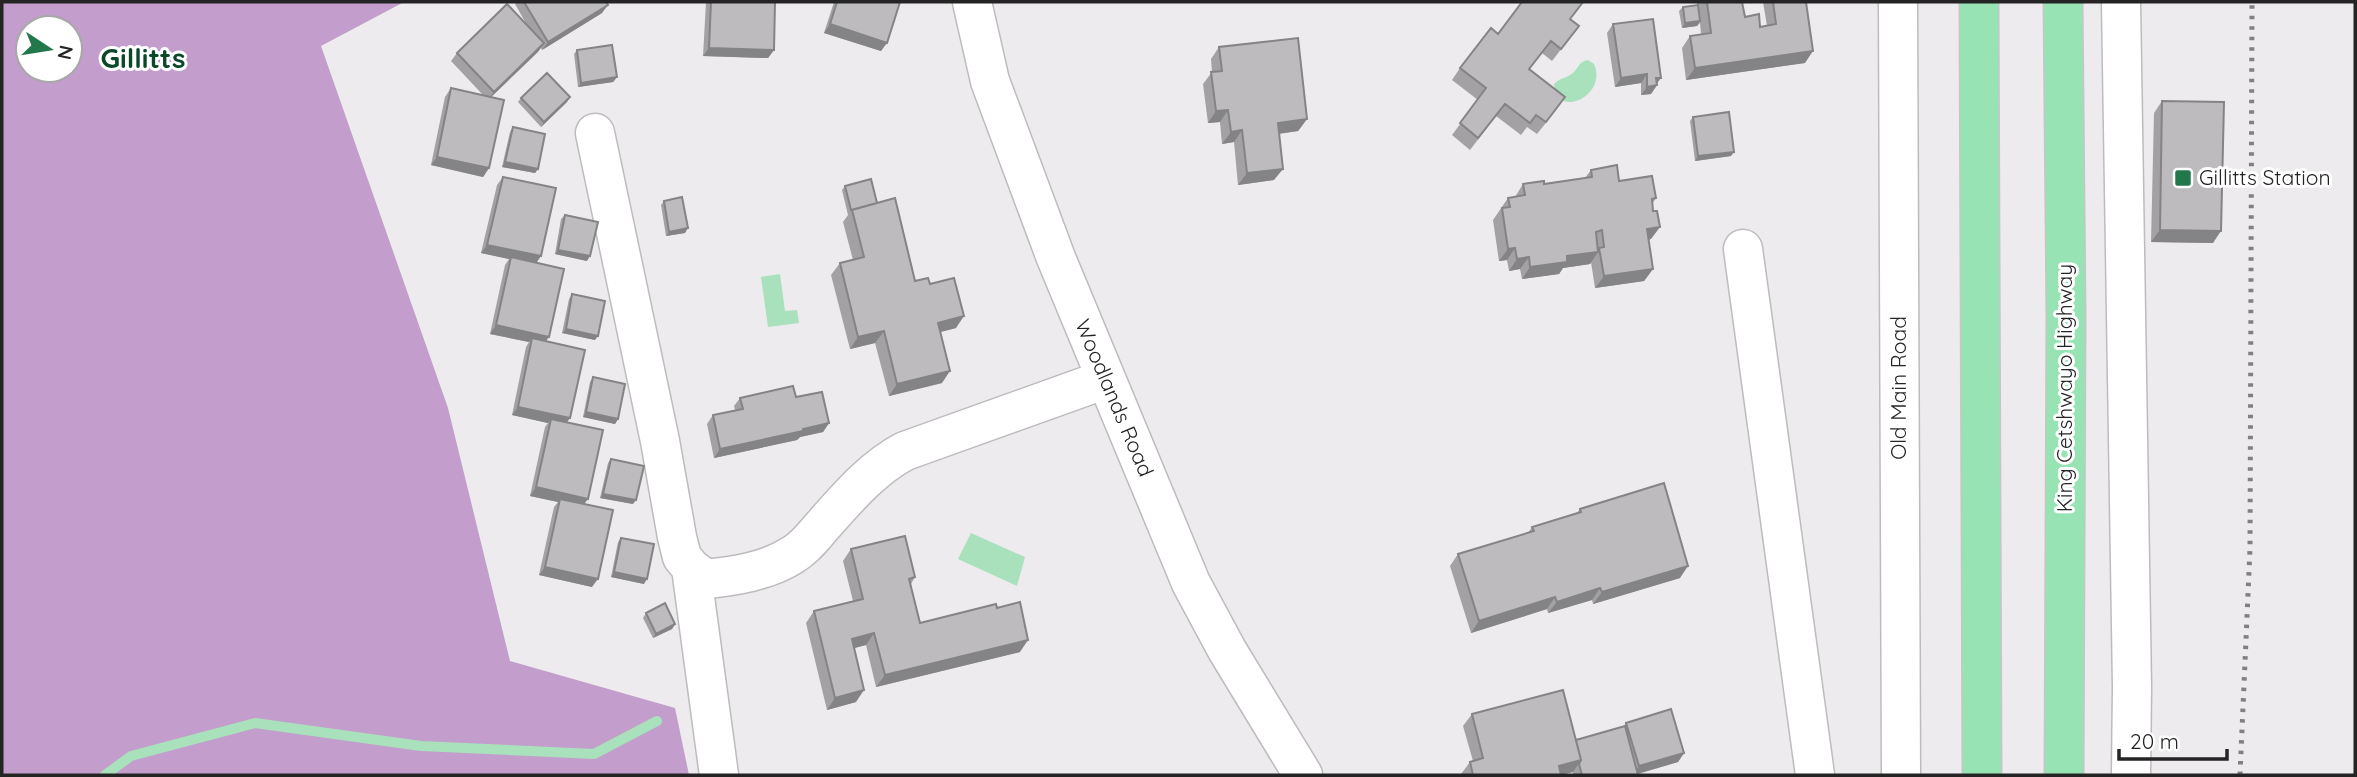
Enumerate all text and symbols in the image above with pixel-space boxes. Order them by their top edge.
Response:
north arrow [14,14,84,84]
district label: Gillitts [101,40,185,75]
text: N [52,43,79,62]
place label: Gillitts Station [2199,164,2331,190]
marker: Gillitts Station [2173,168,2193,188]
street label: King Cetshwayo Highway [2051,264,2077,512]
street label: Woodlands Road [1070,315,1160,480]
street label: Old Main Road [1885,316,1911,460]
scale bar [2119,718,2228,762]
text: 20 m [2130,728,2179,754]

